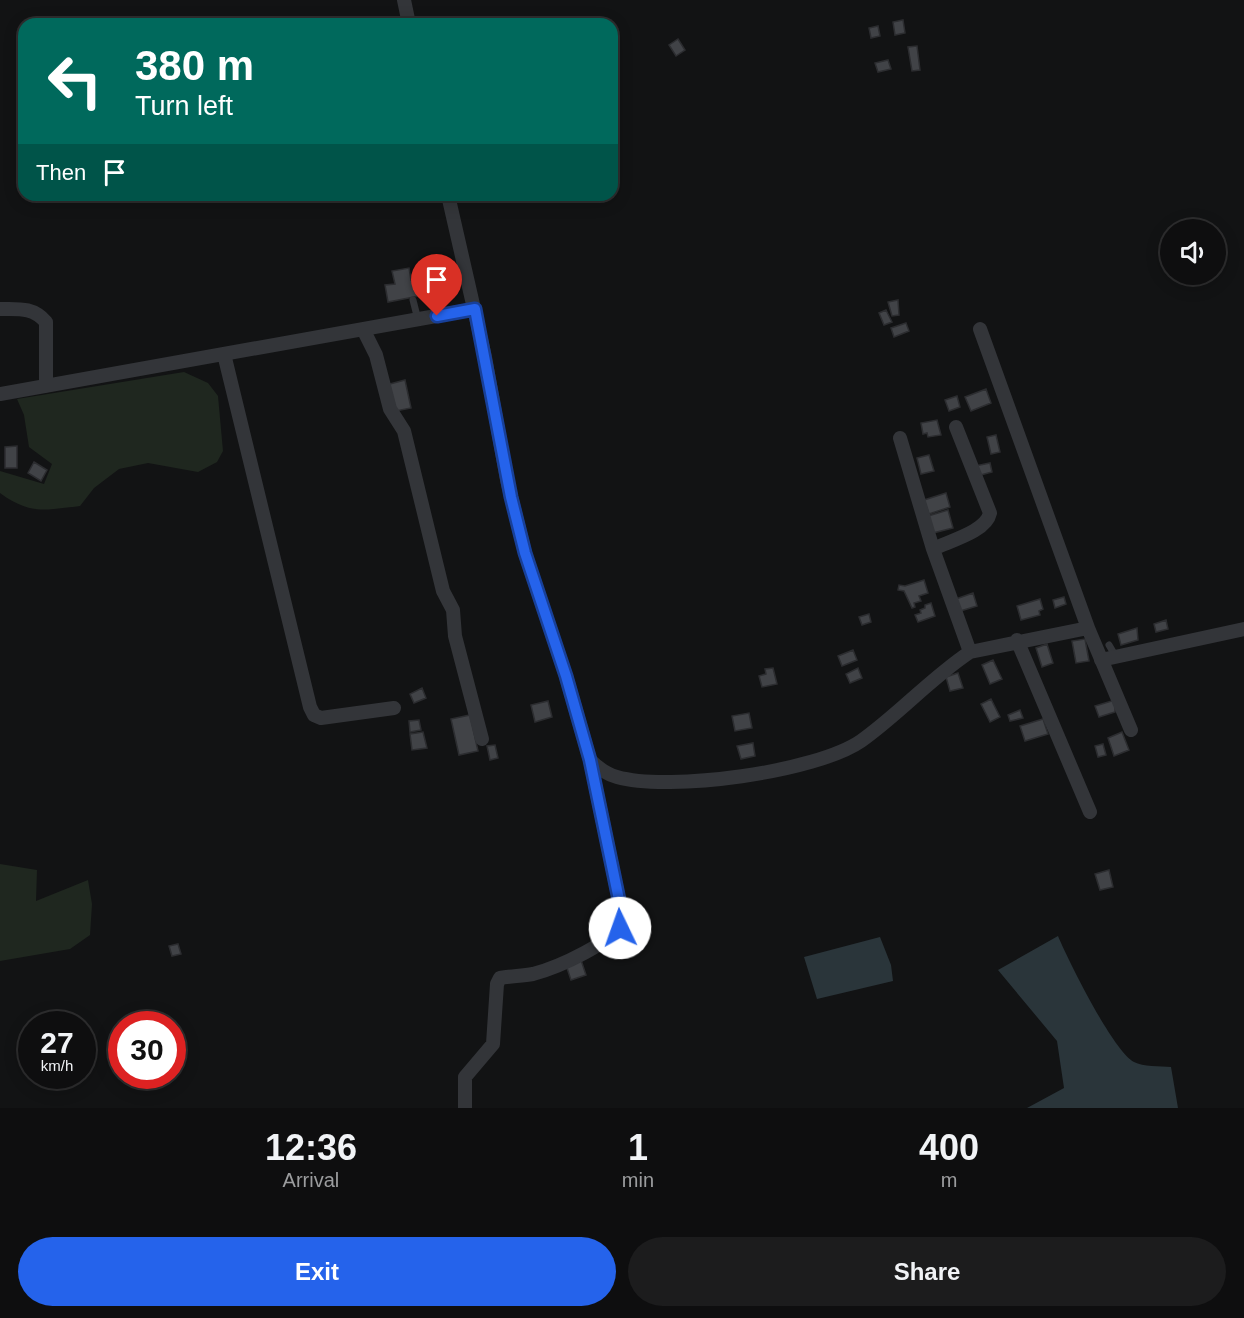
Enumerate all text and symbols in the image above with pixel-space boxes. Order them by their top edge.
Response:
icon: left [36,42,114,120]
text: 380 m [135,42,254,89]
text: Turn left [135,91,233,121]
icon: arrive [98,156,131,189]
text: Then [36,160,86,185]
map controls [1160,219,1226,285]
button: sound [1160,219,1226,285]
pin [411,254,462,316]
icon: arrive [420,263,453,296]
position arrow [588,896,652,960]
speed limit sign: 30 [108,1011,186,1089]
text: 27 [40,1026,74,1059]
text: km/h [41,1057,73,1074]
text: 12:36 [265,1127,357,1168]
text: 1 [628,1127,648,1168]
text: 400 [919,1127,979,1168]
text: Arrival [283,1169,339,1191]
text: min [622,1169,654,1191]
text: m [941,1169,957,1191]
button: Exit [18,1237,616,1306]
button: Share [628,1237,1226,1306]

